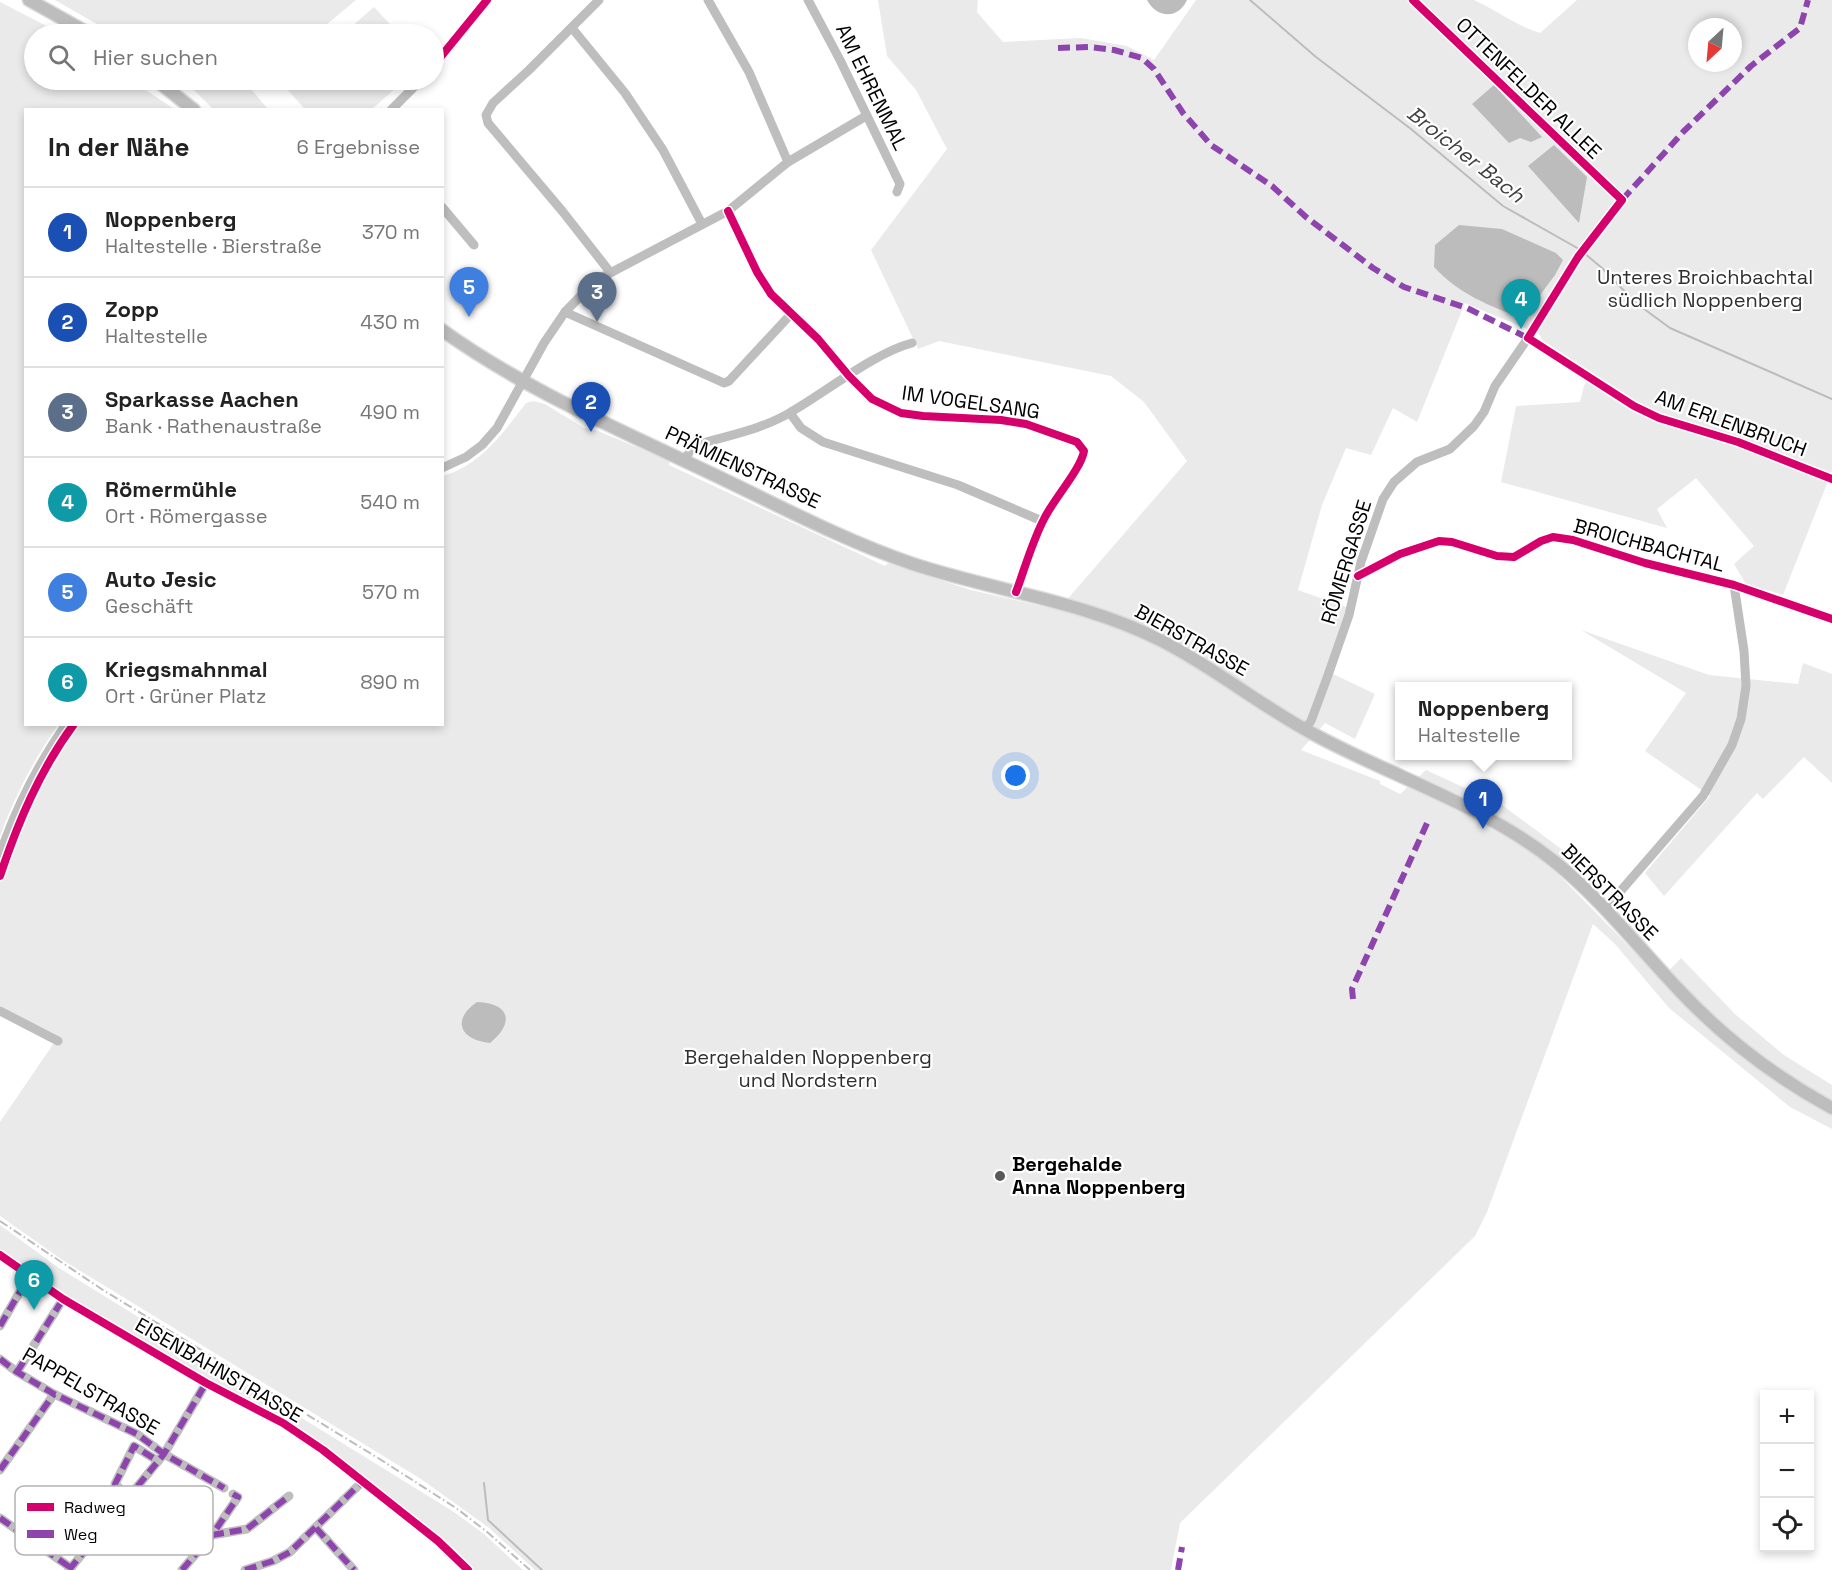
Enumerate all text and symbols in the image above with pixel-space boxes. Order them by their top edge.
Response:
street label: OTTENFELDER ALLEE [1451,12,1607,164]
north arrow [1688,18,1742,72]
street label: AM EHRENMAL [830,20,914,155]
search box [24,24,444,90]
icon: search [45,41,78,74]
text: Hier suchen [93,43,218,71]
water label: Broicher Bach [1402,100,1531,209]
text: In der Nähe [48,130,189,164]
text: 6 Ergebnisse [297,134,420,160]
text: Noppenberg [105,205,237,233]
text: 1 [63,219,72,245]
text: 370 m [362,219,420,245]
text: Haltestelle · Bierstraße [105,233,322,259]
park label: Unteres Broichbachtal südlich Noppenberg [1597,264,1813,313]
pin: 5 [450,268,488,317]
pin: 3 [578,272,616,322]
pin: 4 [1502,280,1540,329]
text: Zopp [105,295,159,323]
text: 2 [62,309,73,335]
text: 430 m [360,309,420,335]
text: Haltestelle [105,323,208,349]
street label: IM VOGELSANG [900,379,1042,425]
pin: 2 [572,382,610,432]
street label: AM ERLENBRUCH [1652,384,1810,462]
text: Sparkasse Aachen [105,385,299,413]
text: 3 [61,399,74,425]
text: 490 m [360,399,420,425]
text: Bank · Rathenaustraße [105,413,322,439]
street label: PRÄMIENSTRASSE [661,420,825,514]
text: Römermühle [105,475,237,503]
text: 4 [61,489,74,515]
text: 540 m [360,489,420,515]
street label: RÖMERGASSE [1315,497,1377,627]
text: Ort · Römergasse [105,503,268,529]
street label: BROICHBACHTAL [1571,512,1727,578]
text: Auto Jesic [105,565,217,593]
text: 5 [62,579,74,605]
text: 570 m [362,579,420,605]
text: Geschäft [105,593,193,619]
street label: BIERSTRASSE [1130,598,1254,682]
text: Kriegsmahnmal [105,655,268,683]
text: 6 [61,669,74,695]
text: 890 m [360,669,420,695]
popup [1395,682,1572,760]
text: Ort · Grüner Platz [105,683,266,709]
text: Noppenberg [1418,694,1549,722]
text: Haltestelle [1418,722,1521,748]
your location [1001,761,1030,790]
pin: 1 [1464,780,1502,829]
street label: BIERSTRASSE [1556,838,1664,946]
park label: Bergehalden Noppenberg und Nordstern [684,1044,932,1093]
place label: Bergehalde Anna Noppenberg [1012,1151,1186,1200]
marker: Bergehalde Anna Noppenberg [993,1169,1007,1183]
pin: 6 [15,1260,54,1310]
street label: EISENBAHNSTRASSE [130,1311,308,1429]
street label: PAPPELSTRASSE [18,1341,164,1441]
map controls [1760,1390,1814,1552]
button: + [1760,1390,1814,1444]
button: − [1760,1444,1814,1498]
legend [15,1486,213,1555]
text: Radweg [64,1497,126,1518]
button: locate [1760,1498,1814,1552]
text: Weg [64,1524,98,1545]

